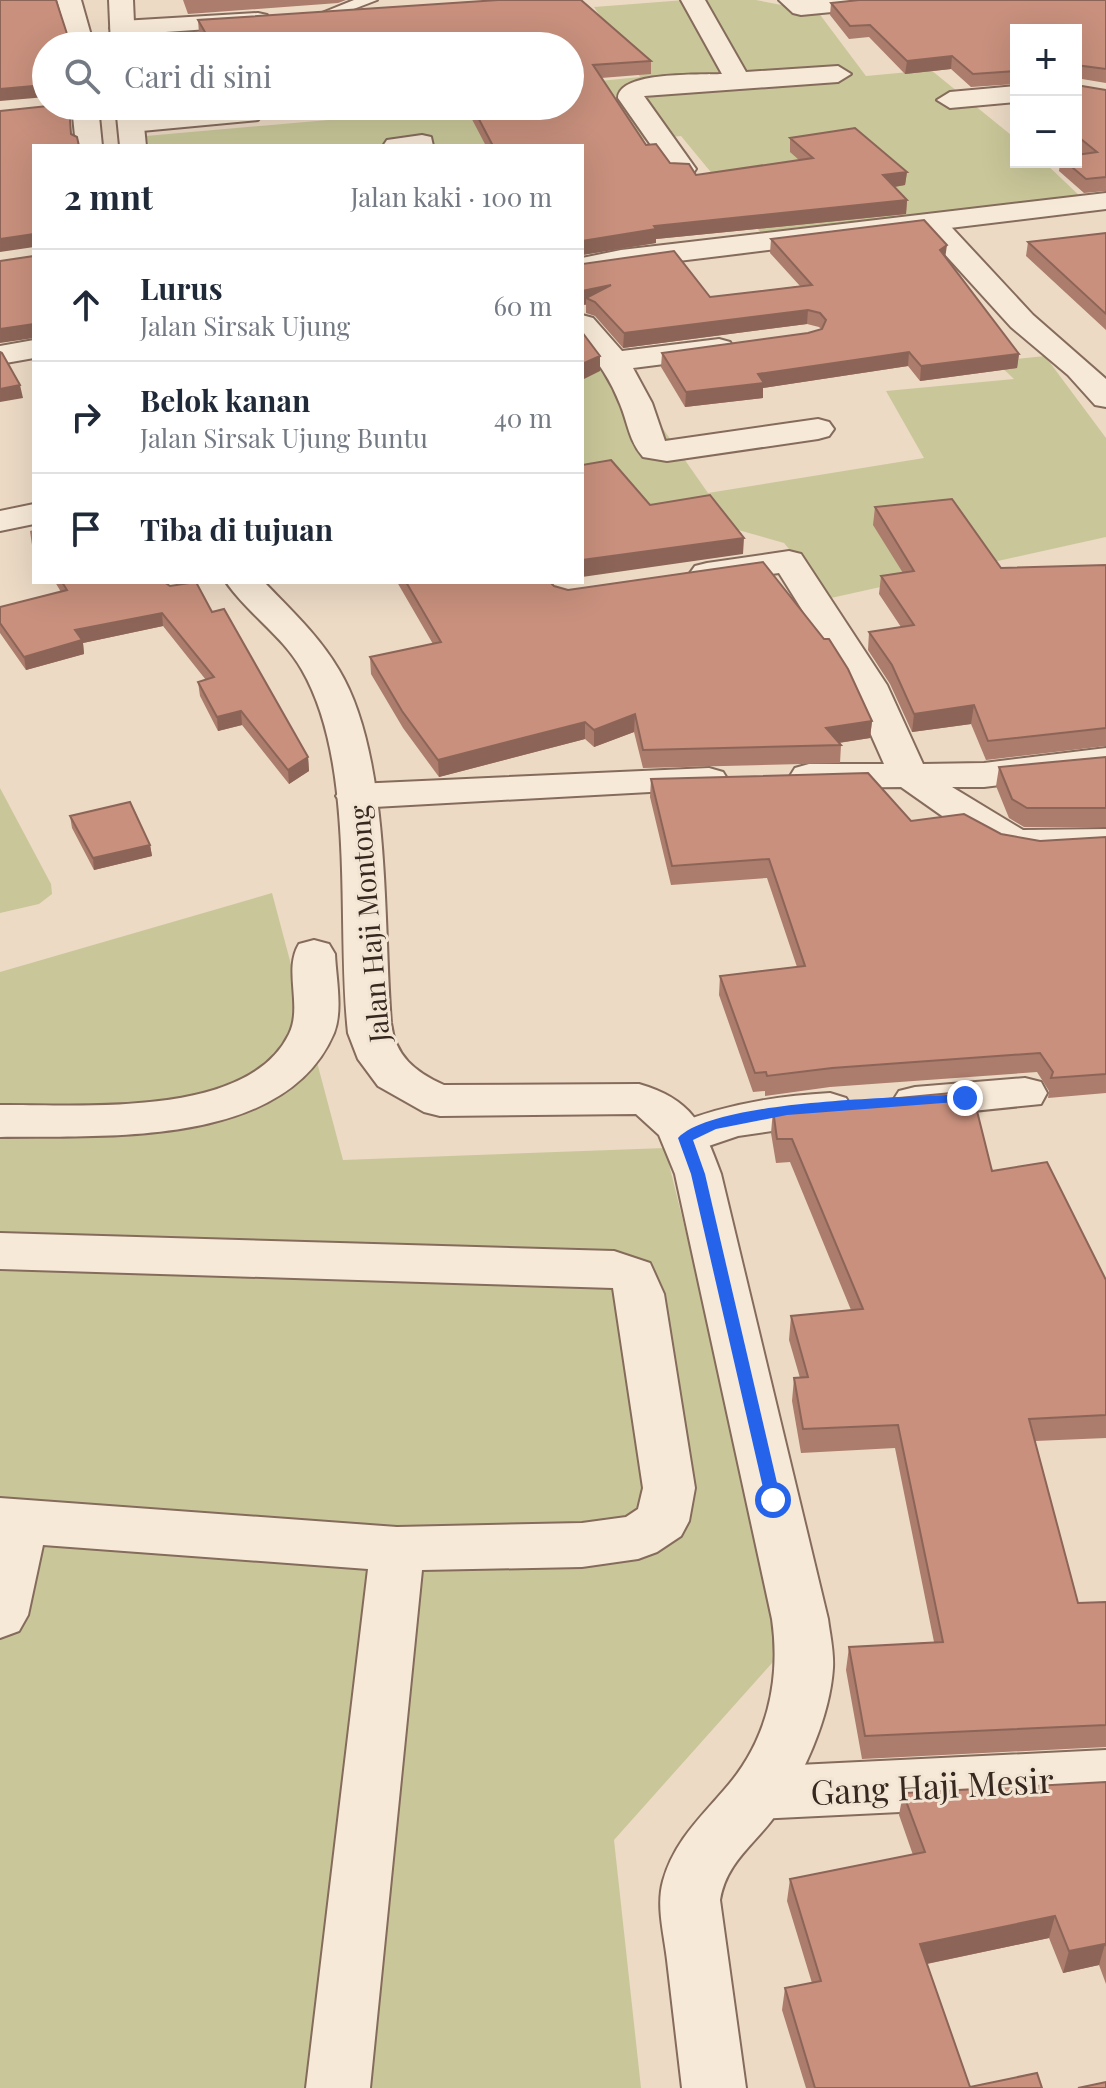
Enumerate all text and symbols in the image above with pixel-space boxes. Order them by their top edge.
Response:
map controls [1010,24,1082,168]
button: + [1010,24,1082,96]
search box [32,32,584,120]
icon: search [60,54,104,98]
text: Cari di sini [124,56,272,96]
button: − [1010,96,1082,168]
text: 2 mnt [64,173,153,219]
text: Jalan kaki · 100 m [350,179,552,214]
text: Lurus [140,268,223,308]
icon: ahead [64,283,108,327]
text: 60 m [493,288,552,323]
text: Jalan Sirsak Ujung [140,308,350,343]
text: Belok kanan [140,380,310,420]
icon: right [64,395,108,439]
text: 40 m [494,400,552,435]
text: Jalan Sirsak Ujung Buntu [140,420,428,455]
icon: arrive [64,507,108,551]
text: Tiba di tujuan [140,509,333,549]
street label: Jalan Haji Montong [339,804,397,1045]
route end [947,1080,983,1116]
route start [755,1482,791,1518]
street label: Gang Haji Mesir [809,1756,1055,1814]

